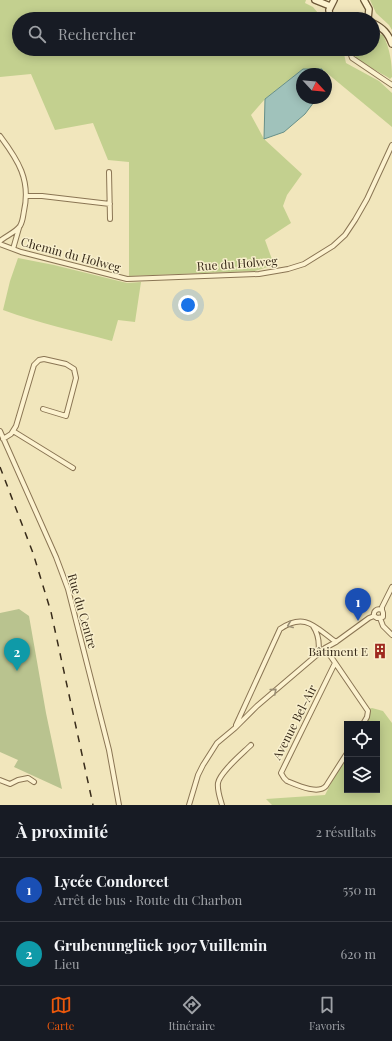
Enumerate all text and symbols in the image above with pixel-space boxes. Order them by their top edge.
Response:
search box [12,12,380,56]
icon: search [26,23,48,45]
text: Rechercher [58,24,136,44]
north arrow [296,68,332,104]
street label: Chemin du Holweg [19,233,123,275]
street label: Rue du Holweg [196,252,279,274]
your location [178,295,198,315]
street label: Rue du Centre [65,571,101,651]
pin: 1 [345,588,371,621]
one-way arrow [286,620,293,628]
pin: 2 [4,638,30,671]
building icon: Bâtiment E [371,642,389,660]
place label: Bâtiment E [309,643,368,659]
street label: Avenue Bel-Air [268,681,320,763]
one-way arrow [269,689,276,696]
map controls [344,721,380,793]
button: locate [344,721,380,757]
button: layers [344,757,380,793]
text: À proximité [16,820,108,842]
text: 2 résultats [316,823,376,840]
text: Lycée Condorcet [54,871,169,891]
text: 1 [27,881,31,898]
text: 550 m [343,881,376,898]
text: Arrêt de bus · Route du Charbon [54,891,242,908]
text: Grubenunglück 1907 Vuillemin [54,935,267,955]
text: 2 [26,945,32,962]
text: 620 m [340,945,376,962]
text: Lieu [54,955,80,972]
tab: Carte [47,994,74,1033]
tab: Itinéraire [168,994,215,1033]
tab: Favoris [309,994,345,1033]

